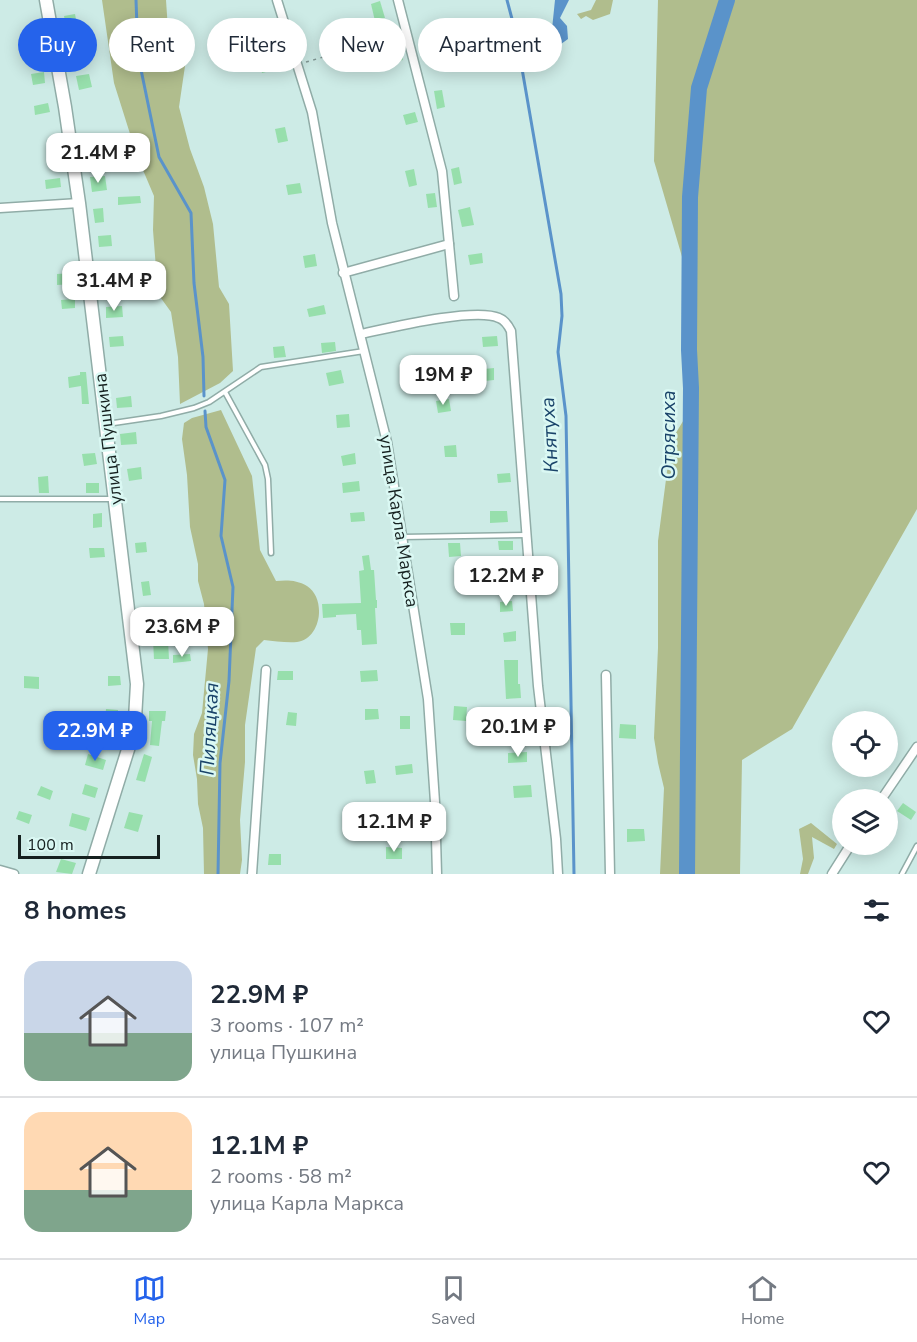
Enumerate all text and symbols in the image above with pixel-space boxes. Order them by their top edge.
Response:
chip: Buy [18,18,97,72]
chip: Rent [109,18,195,72]
chip: Filters [207,18,307,72]
chip: New [319,18,406,72]
chip: Apartment [418,18,562,72]
pin: 21.4M ₽ [43,133,153,184]
text: 21.4M ₽ [60,139,136,166]
pin: 31.4M ₽ [59,261,169,312]
text: 31.4M ₽ [76,267,152,294]
pin: 19M ₽ [401,355,485,406]
text: 19M ₽ [414,361,472,388]
street label: улица Пушкина [88,372,128,506]
water label: Отрясиха [655,390,682,480]
water label: Княтуха [534,396,565,474]
street label: улица Карла Маркса [373,433,425,609]
pin: 12.2M ₽ [451,556,561,607]
text: 12.2M ₽ [468,562,544,589]
pin: 23.6M ₽ [127,607,237,658]
text: 23.6M ₽ [144,613,220,640]
water label: Пиляцкая [194,682,225,776]
pin: 20.1M ₽ [463,707,573,758]
pin: 22.9M ₽ [40,711,150,762]
map controls [832,711,898,855]
button: locate [832,711,898,777]
text: 20.1M ₽ [480,713,556,740]
text: 22.9M ₽ [57,717,133,744]
button: layers [832,789,898,855]
pin: 12.1M ₽ [339,802,449,853]
text: 12.1M ₽ [356,808,432,835]
scale bar [18,832,160,860]
text: 100 m [27,834,74,856]
text: 8 homes [24,893,126,928]
icon: filters [860,894,893,927]
text: 22.9M ₽ [210,977,308,1012]
icon: home [72,985,144,1057]
icon: heart [860,1005,893,1038]
text: 3 rooms · 107 m² [210,1012,364,1039]
text: улица Пушкина [210,1039,357,1066]
text: 12.1M ₽ [210,1128,308,1163]
icon: home [72,1136,144,1208]
icon: heart [860,1156,893,1189]
text: 2 rooms · 58 m² [210,1163,352,1190]
text: улица Карла Маркса [210,1190,404,1217]
tab: Map [133,1272,166,1330]
tab: Saved [431,1272,475,1330]
tab: Home [741,1272,784,1330]

